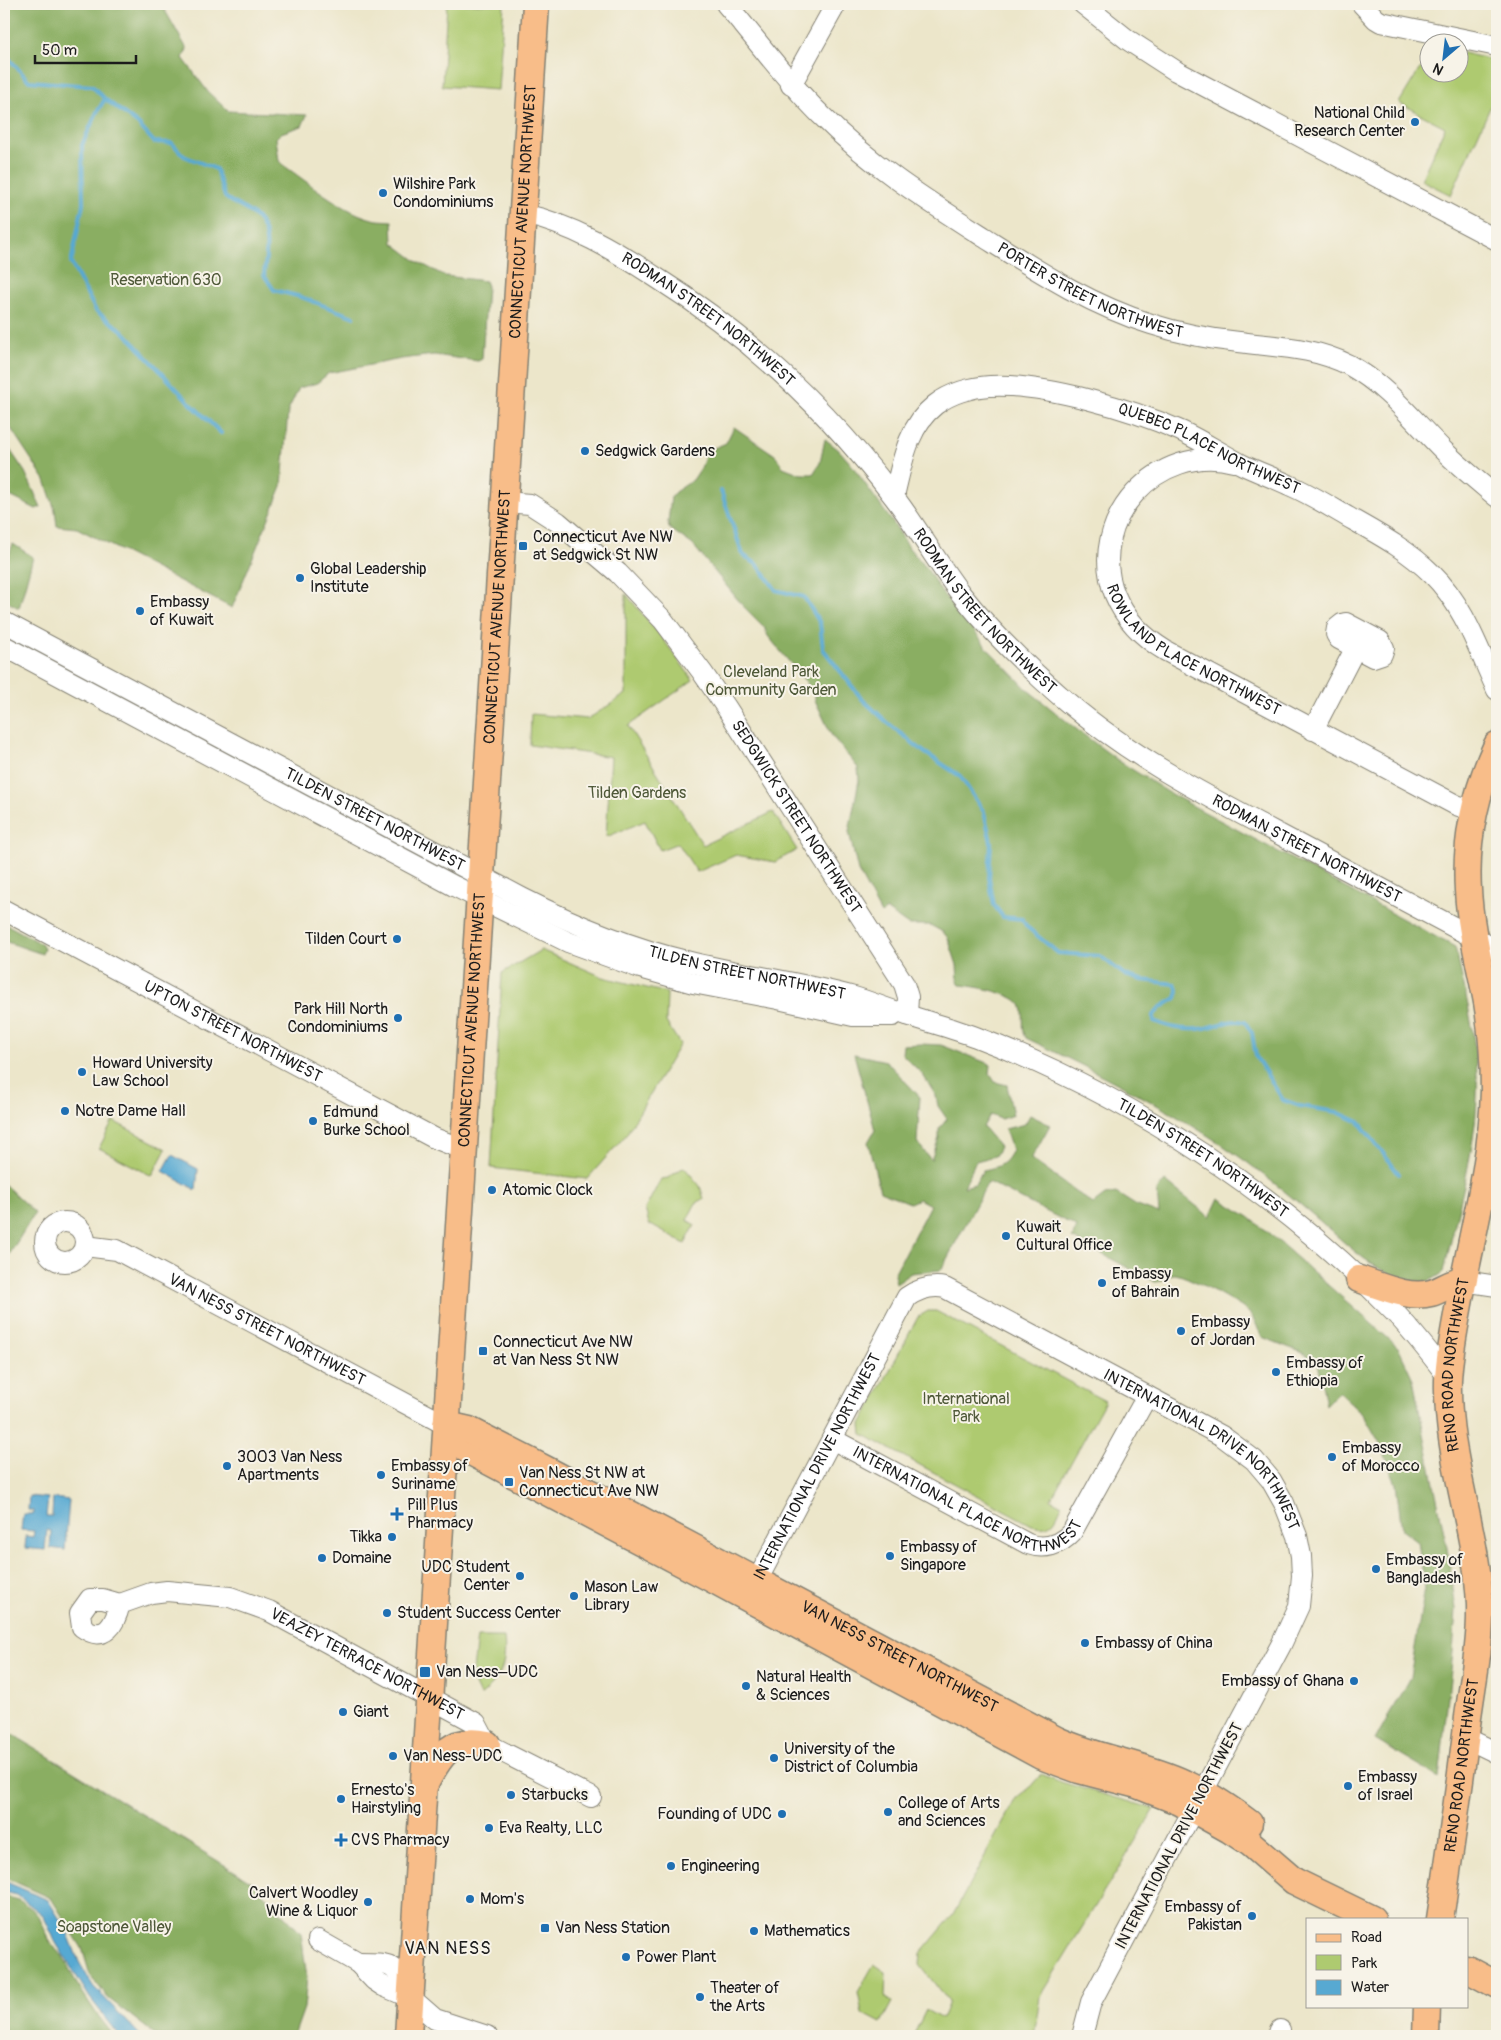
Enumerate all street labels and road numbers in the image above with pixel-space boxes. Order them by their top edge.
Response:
street label: CONNECTICUT AVENUE NORTHWEST [505,84,541,339]
street label: PORTER STREET NORTHWEST [994,238,1185,343]
street label: RODMAN STREET NORTHWEST [618,248,799,390]
street label: QUEBEC PLACE NORTHWEST [1115,398,1303,499]
street label: CONNECTICUT AVENUE NORTHWEST [479,489,515,745]
street label: RODMAN STREET NORTHWEST [909,524,1061,698]
street label: ROWLAND PLACE NORTHWEST [1102,582,1284,720]
street label: SEDGWICK STREET NORTHWEST [727,716,866,917]
street label: TILDEN STREET NORTHWEST [281,763,468,876]
street label: RODMAN STREET NORTHWEST [1209,790,1405,907]
street label: CONNECTICUT AVENUE NORTHWEST [454,892,490,1148]
street label: TILDEN STREET NORTHWEST [646,941,848,1004]
street label: UPTON STREET NORTHWEST [140,976,325,1087]
street label: TILDEN STREET NORTHWEST [1113,1094,1292,1222]
street label: VAN NESS STREET NORTHWEST [165,1269,369,1390]
street label: RENO ROAD NORTHWEST [1438,1276,1474,1453]
street label: INTERNATIONAL DRIVE NORTHWEST [749,1350,886,1584]
street label: INTERNATIONAL DRIVE NORTHWEST [1100,1364,1304,1533]
street label: INTERNATIONAL PLACE NORTHWEST [849,1442,1087,1557]
street label: VAN NESS STREET NORTHWEST [797,1596,1002,1717]
street label: VEAZEY TERRACE NORTHWEST [267,1603,468,1725]
street label: RENO ROAD NORTHWEST [1440,1677,1484,1854]
street label: INTERNATIONAL DRIVE NORTHWEST [1111,1719,1247,1953]

